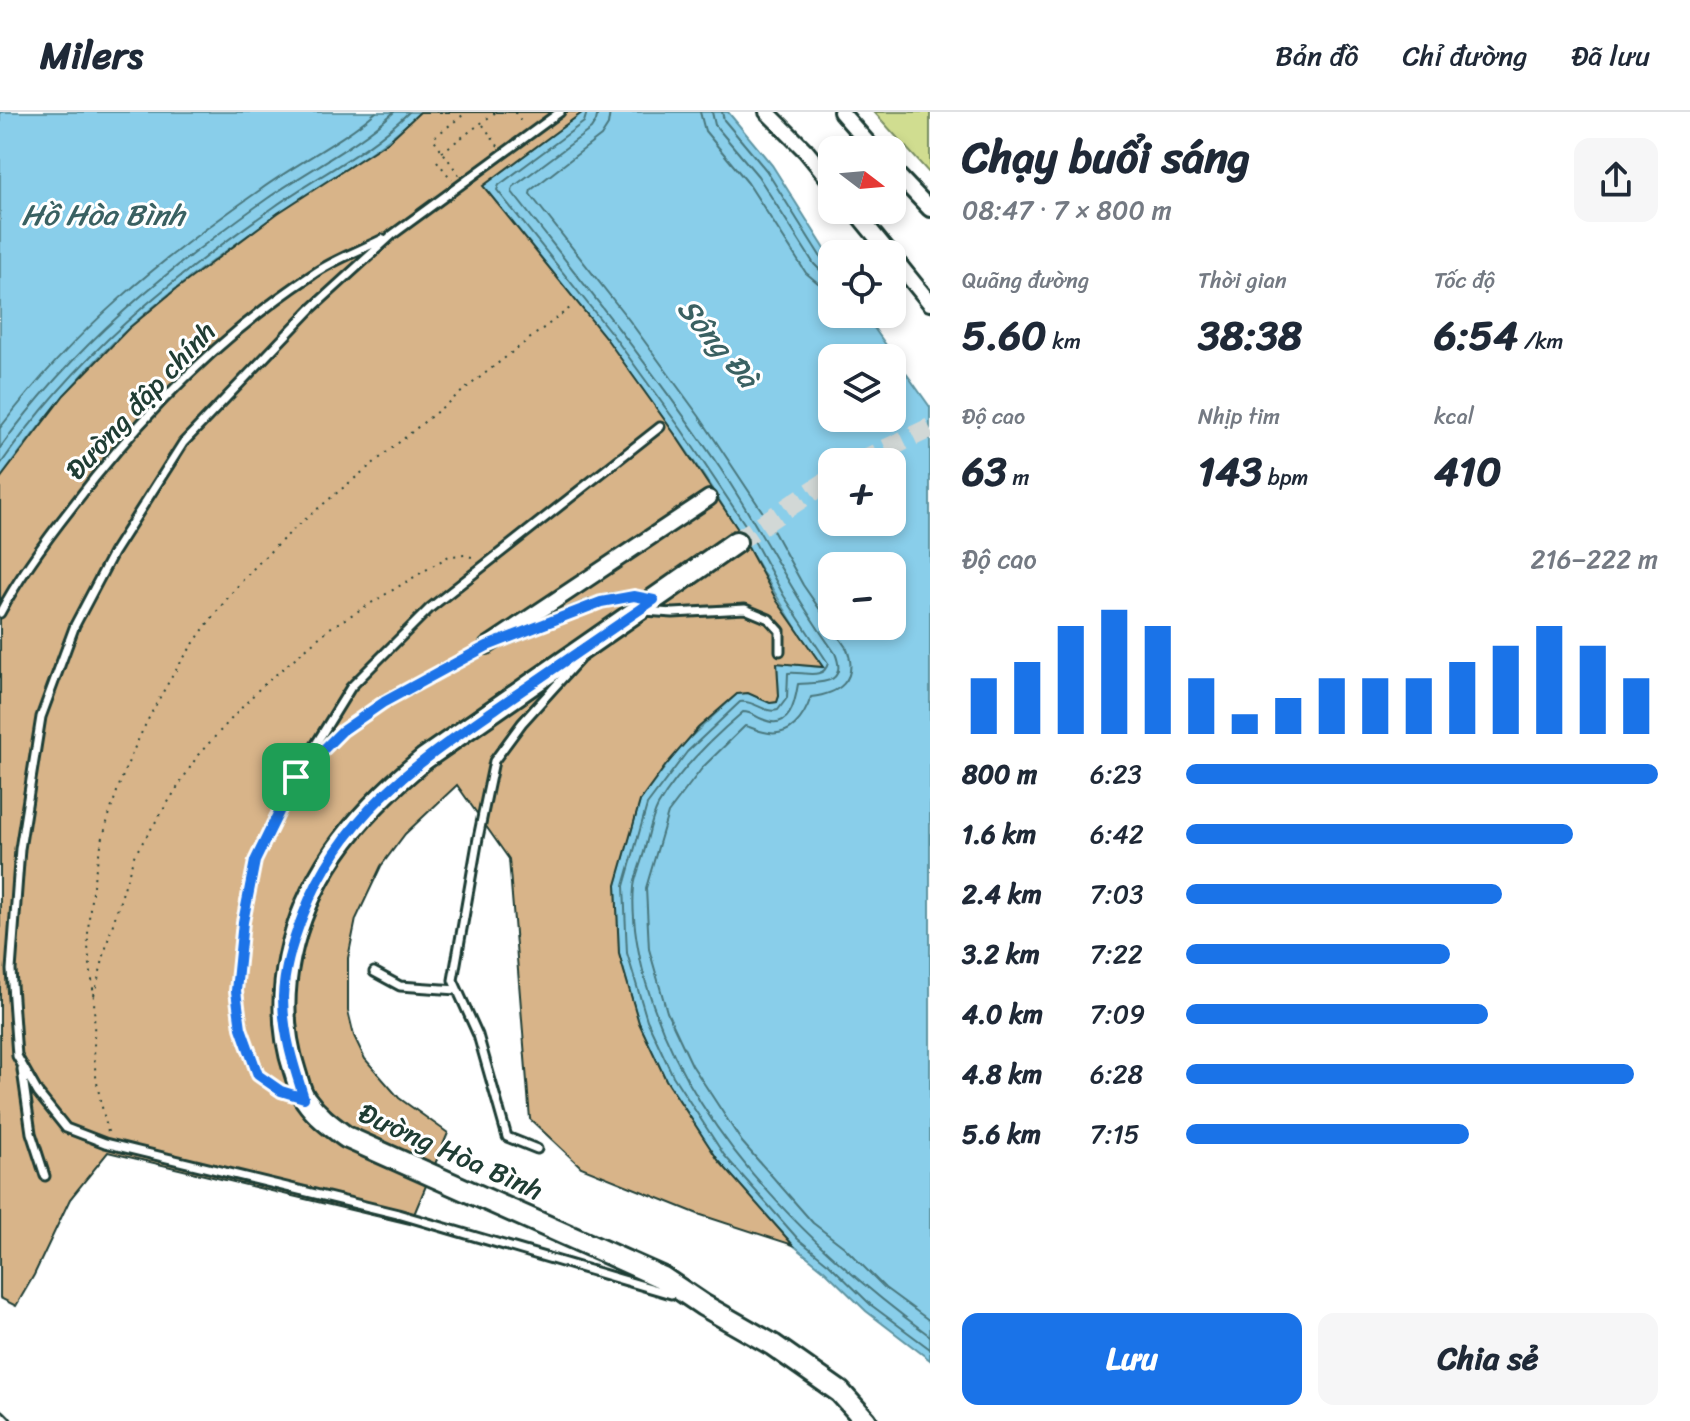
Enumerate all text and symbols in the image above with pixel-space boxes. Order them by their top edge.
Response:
text: Milers [40,22,143,89]
text: Bản đồ [1275,31,1358,80]
text: Chỉ đường [1402,31,1527,80]
text: Đã lưu [1571,31,1650,80]
text: Chạy buổi sáng [962,118,1250,196]
north arrow [818,136,906,224]
map controls [818,136,906,640]
button: share [1574,138,1658,222]
text: 08:47 · 7 × 800 m [962,187,1172,233]
water label: Hồ Hòa Bình [21,188,188,242]
button: locate [818,240,906,328]
text: Quãng đường [962,261,1089,300]
text: Thời gian [1198,261,1287,300]
text: Tốc độ [1434,261,1495,300]
water label: Sông Đà [663,285,775,403]
text: 5.60 [962,300,1047,371]
text: 38:38 [1198,300,1302,371]
text: 6:54 [1434,300,1518,371]
street label: Đường đập chính [53,309,228,492]
text: km [1047,322,1081,361]
text: /km [1518,322,1563,361]
button: layers [818,344,906,432]
text: Độ cao [962,397,1025,436]
text: Nhịp tim [1198,397,1280,436]
text: kcal [1434,397,1474,436]
text: 63 [962,436,1007,507]
text: 143 [1198,436,1262,507]
text: 410 [1434,436,1501,507]
button: + [818,448,906,536]
text: m [1007,458,1029,497]
text: bpm [1262,458,1308,497]
text: Độ cao [962,536,1037,582]
text: 216–222 m [1531,536,1658,582]
button: − [818,552,906,640]
pin [262,743,330,811]
text: 800 m [962,751,1037,797]
text: 6:23 [1090,751,1142,797]
icon: arrive [274,755,318,799]
text: 1.6 km [962,811,1036,857]
text: 6:42 [1090,811,1144,857]
text: 2.4 km [962,871,1042,917]
text: 7:03 [1090,871,1143,917]
text: 3.2 km [962,931,1040,977]
text: 7:22 [1090,931,1143,977]
text: 4.0 km [962,991,1043,1037]
text: 7:09 [1090,991,1145,1037]
text: 4.8 km [962,1051,1042,1097]
text: 6:28 [1090,1051,1143,1097]
street label: Đường Hòa Bình [350,1089,551,1214]
text: 5.6 km [962,1111,1041,1157]
text: 7:15 [1090,1111,1140,1157]
button: Lưu [962,1313,1302,1405]
button: Chia sẻ [1318,1313,1658,1405]

